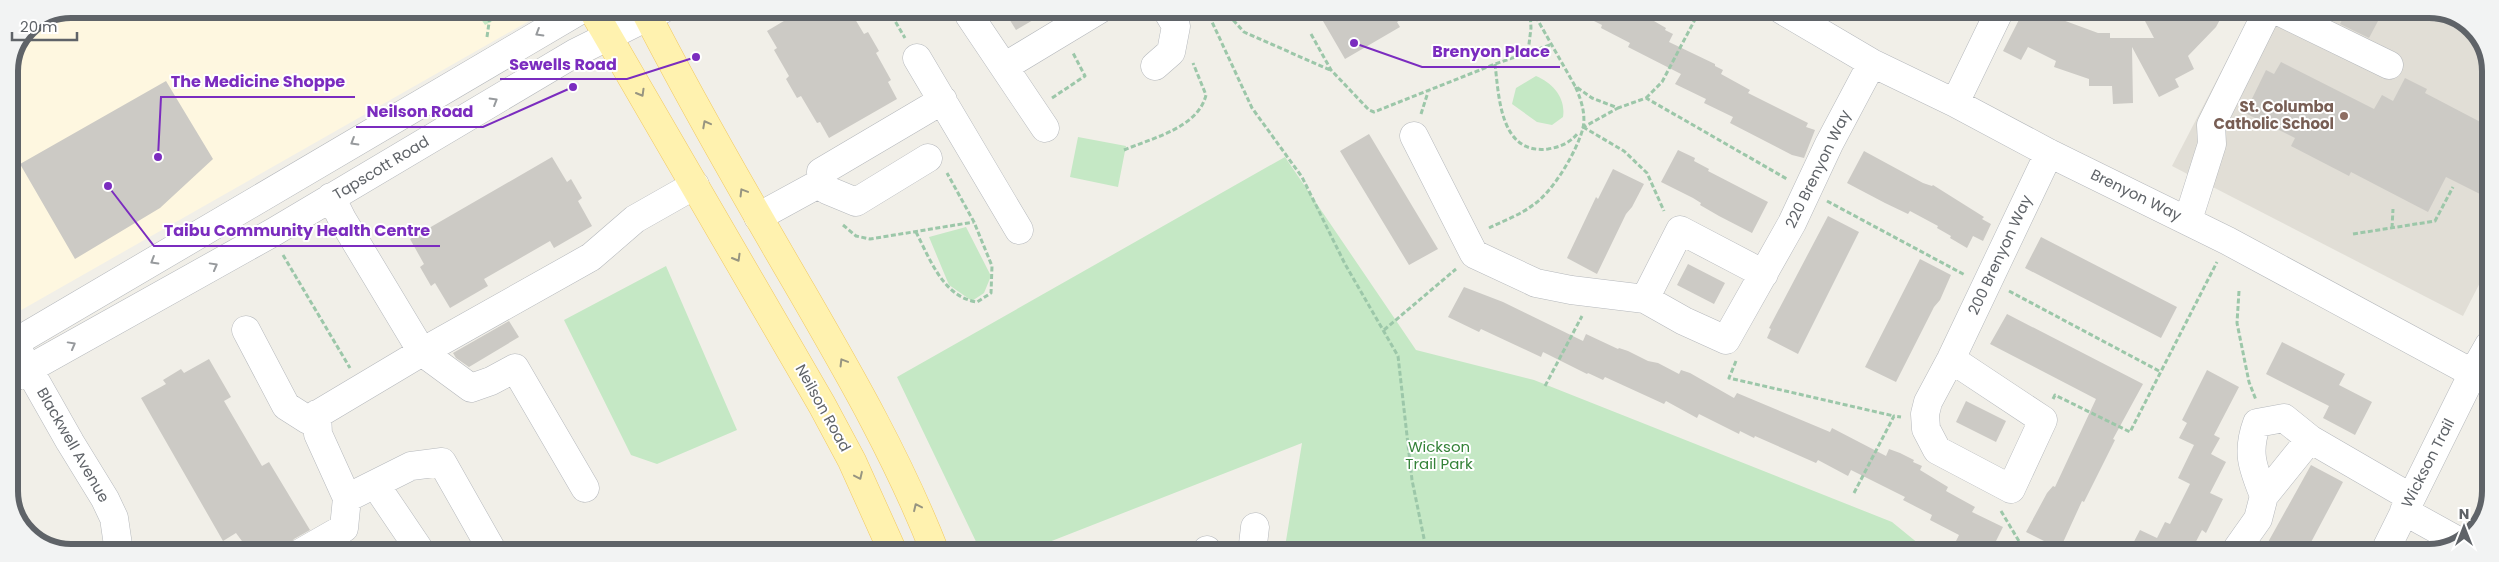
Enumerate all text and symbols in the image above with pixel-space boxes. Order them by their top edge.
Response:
scale bar [12,10,78,42]
text: 20 m [20,16,58,37]
one-way arrow [536,26,545,36]
callout: Brenyon Place [1422,36,1560,67]
text: Brenyon Place [1432,40,1550,63]
callout: Sewells Road [500,48,627,79]
text: Sewells Road [509,53,617,76]
callout: The Medicine Shoppe [161,66,355,97]
text: The Medicine Shoppe [171,70,345,93]
one-way arrow [635,87,645,96]
callout: Neilson Road [356,96,483,127]
place label: St. Columba Catholic School [2214,96,2334,134]
one-way arrow [488,98,497,108]
text: Neilson Road [367,100,473,123]
street label: 220 Brenyon Way [1780,106,1856,231]
marker: St. Columba Catholic School [2338,110,2350,122]
one-way arrow [702,121,712,130]
street label: Tapscott Road [329,131,433,205]
one-way arrow [351,136,360,146]
street label: Brenyon Way [2087,164,2186,226]
one-way arrow [740,189,750,198]
street label: 200 Brenyon Way [1963,191,2037,318]
callout: Taibu Community Health Centre [154,215,440,246]
text: Taibu Community Health Centre [164,219,430,242]
one-way arrow [731,252,741,261]
one-way arrow [151,254,160,264]
one-way arrow [209,262,218,272]
one-way arrow [67,341,76,351]
one-way arrow [840,359,850,368]
street label: Neilson Road [791,360,856,455]
street label: Blackwell Avenue [32,384,115,506]
street label: Wickson Trail [2396,415,2459,511]
park label: Wickson Trail Park [1405,436,1473,474]
one-way arrow [853,471,863,480]
north arrow [2439,502,2489,552]
one-way arrow [913,503,923,512]
text: N [2459,504,2469,524]

